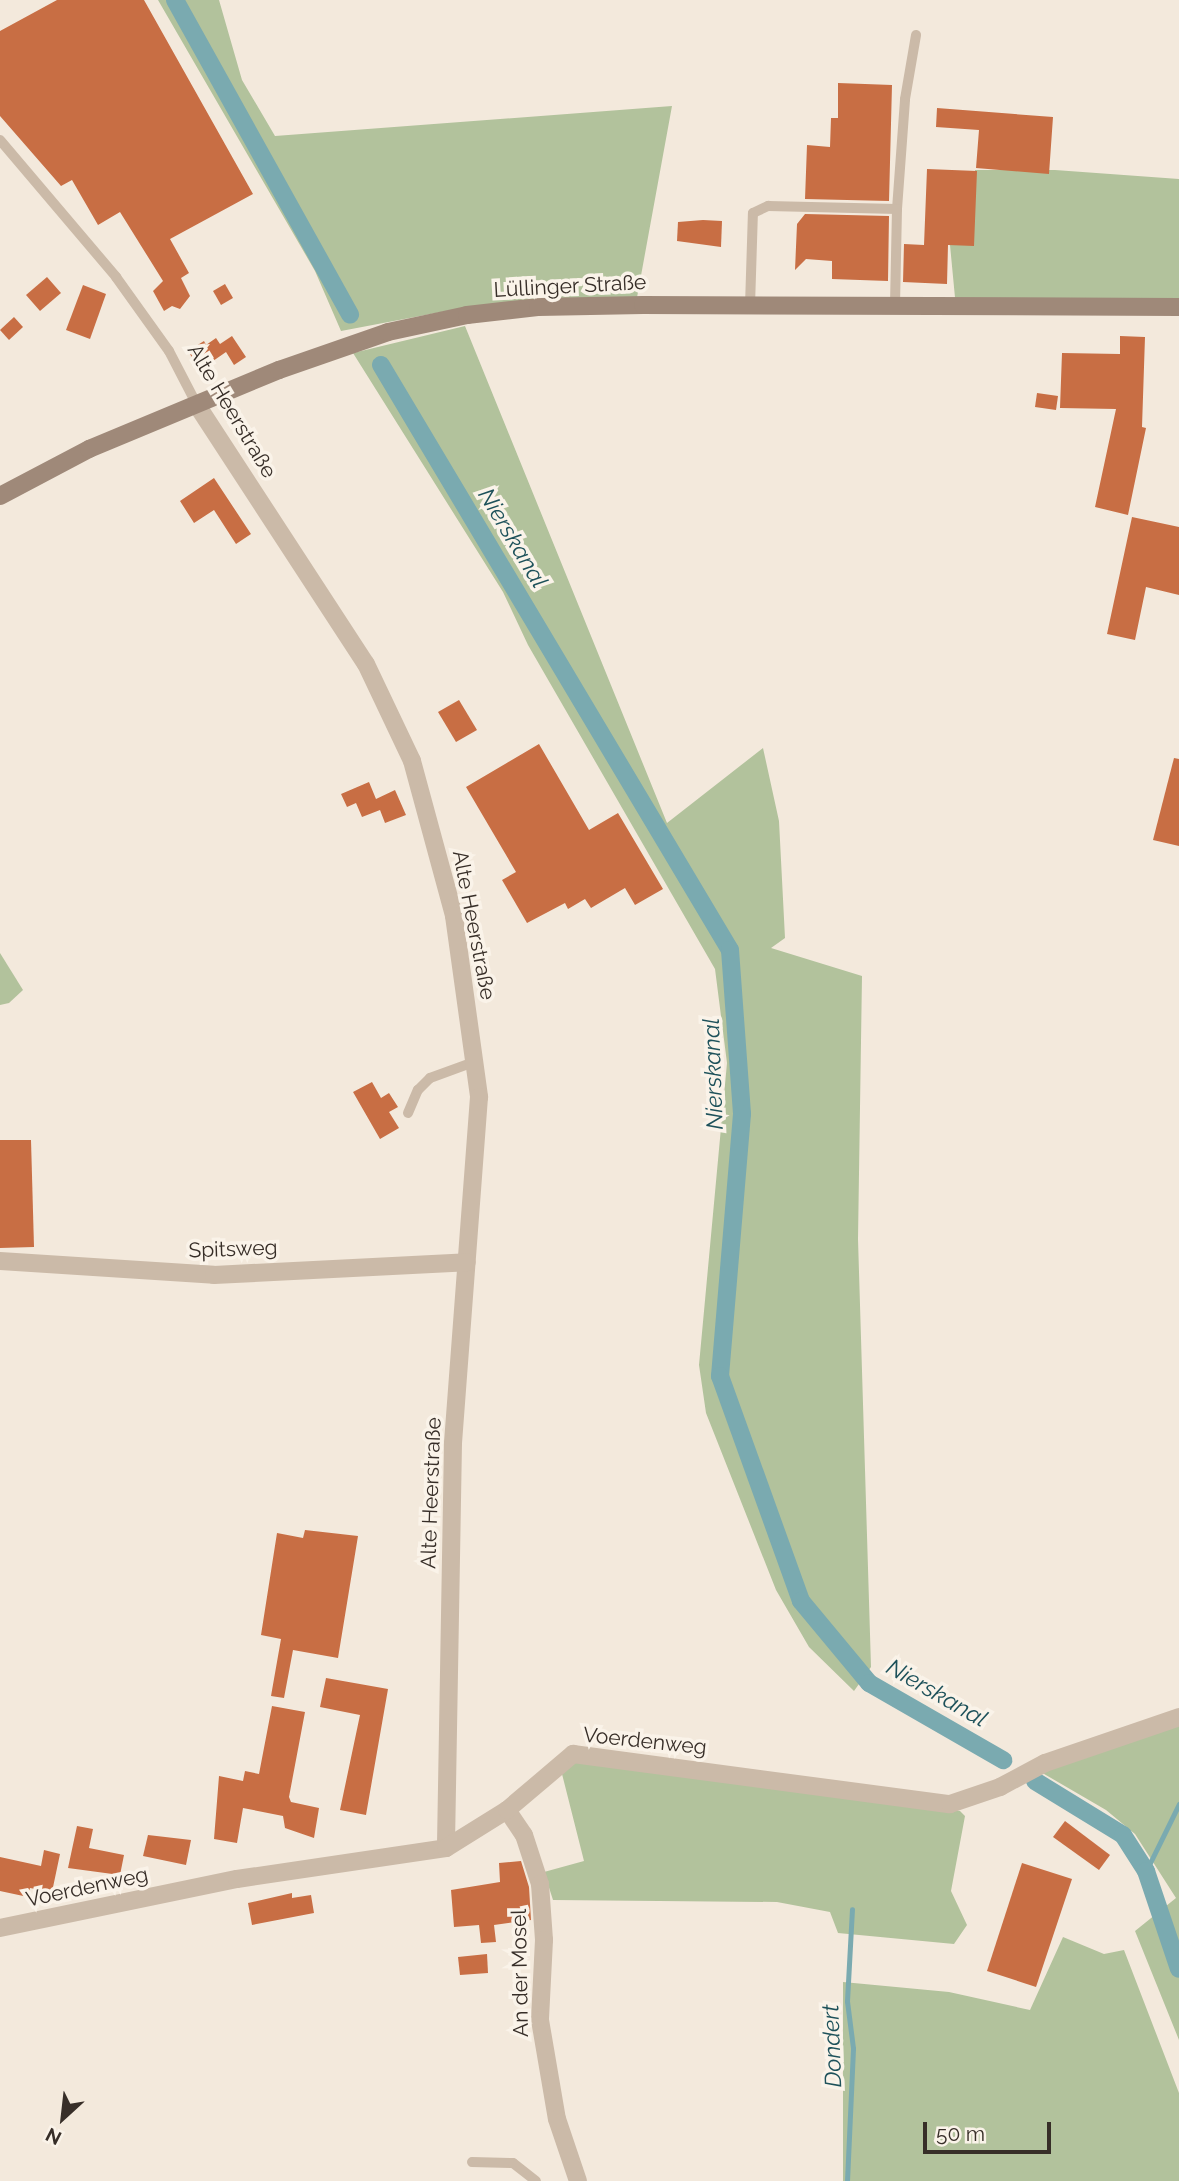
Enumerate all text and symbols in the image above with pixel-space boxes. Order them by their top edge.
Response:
street label: Lüllinger Straße [493,269,647,303]
street label: Alte Heerstraße [182,340,282,482]
water label: Nierskanal [472,483,554,593]
street label: Alte Heerstraße [447,848,501,1002]
water label: Nierskanal [697,1018,729,1130]
street label: Spitsweg [188,1235,278,1263]
street label: Alte Heerstraße [416,1417,446,1569]
water label: Nierskanal [882,1653,992,1733]
street label: Voerdenweg [582,1722,708,1760]
street label: Voerdenweg [24,1862,150,1912]
street label: An der Mosel [506,1908,534,2038]
water label: Dondert [817,2004,847,2088]
north arrow [28,2083,98,2153]
scale bar [927,2108,1055,2152]
text: 50 m [936,2121,985,2146]
text: N [42,2124,65,2150]

